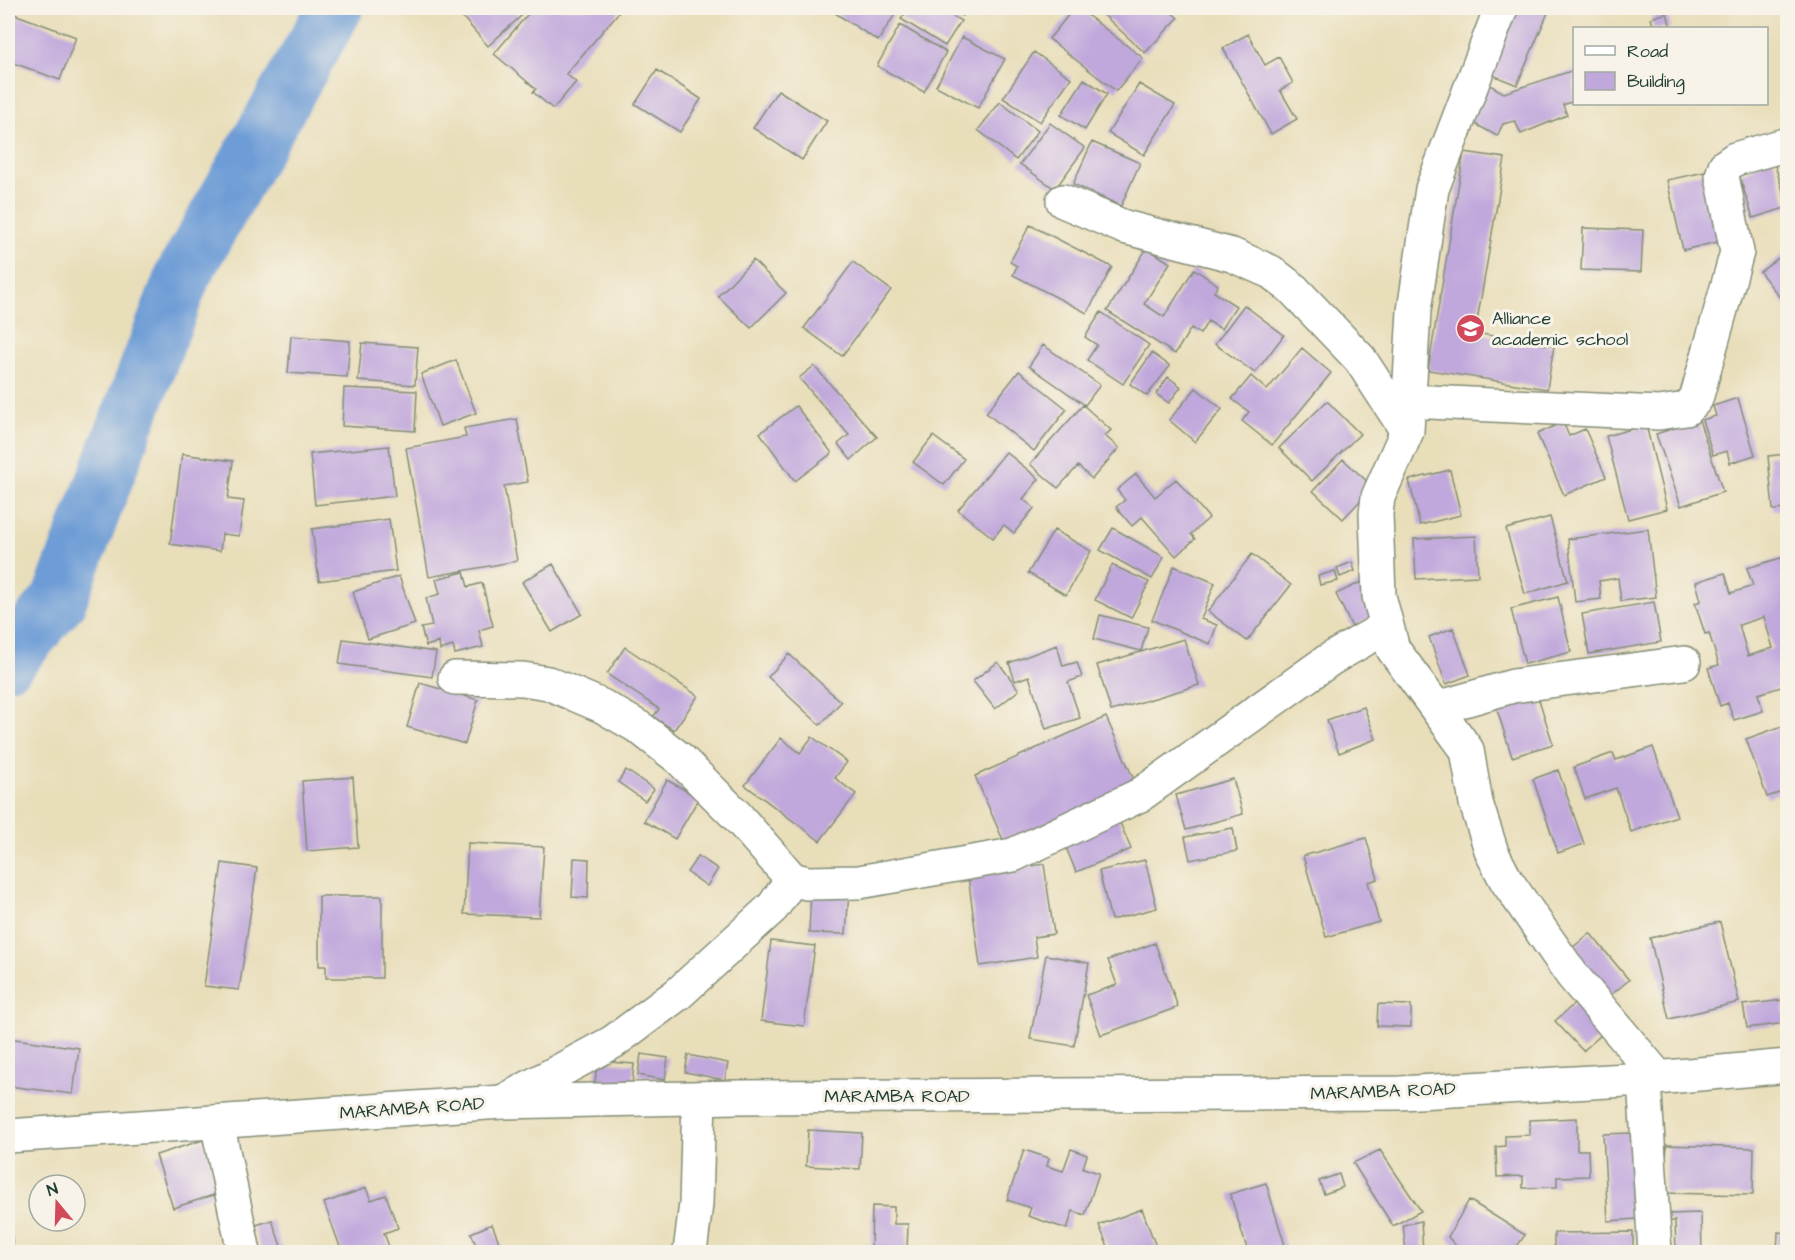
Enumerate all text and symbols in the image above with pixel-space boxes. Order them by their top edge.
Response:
legend [1573,27,1768,105]
text: Road [1627,39,1668,64]
text: Building [1627,69,1685,95]
place label: Alliance academic school [1492,306,1629,352]
school or university icon: Alliance academic school [1455,312,1487,344]
street label: MARAMBA ROAD [1310,1076,1456,1107]
street label: MARAMBA ROAD [824,1084,970,1109]
street label: MARAMBA ROAD [339,1091,486,1126]
north arrow [27,1173,87,1233]
text: N [44,1178,61,1202]

